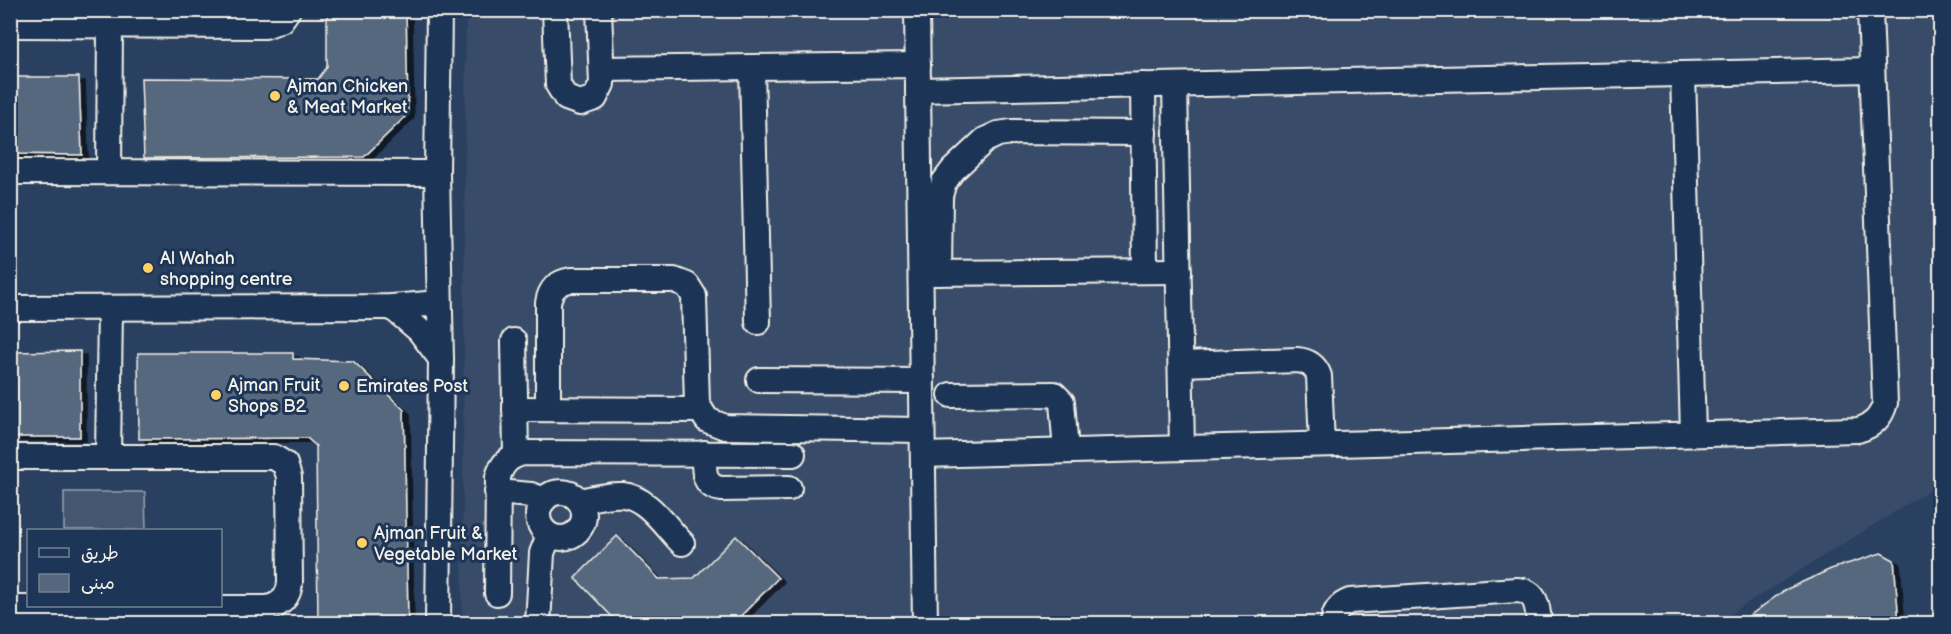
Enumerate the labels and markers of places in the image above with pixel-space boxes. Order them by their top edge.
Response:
place label: Ajman Chicken & Meat Market [287,76,408,118]
marker: Ajman Chicken & Meat Market [268,89,282,103]
place label: Al Wahah shopping centre [160,248,293,290]
marker: Al Wahah shopping centre [141,261,155,275]
place label: Ajman Fruit Shops B2 [228,375,321,417]
place label: Emirates Post [356,376,468,397]
marker: Emirates Post [337,379,351,393]
marker: Ajman Fruit Shops B2 [209,388,223,402]
place label: Ajman Fruit & Vegetable Market [374,523,518,565]
marker: Ajman Fruit & Vegetable Market [355,536,369,550]

